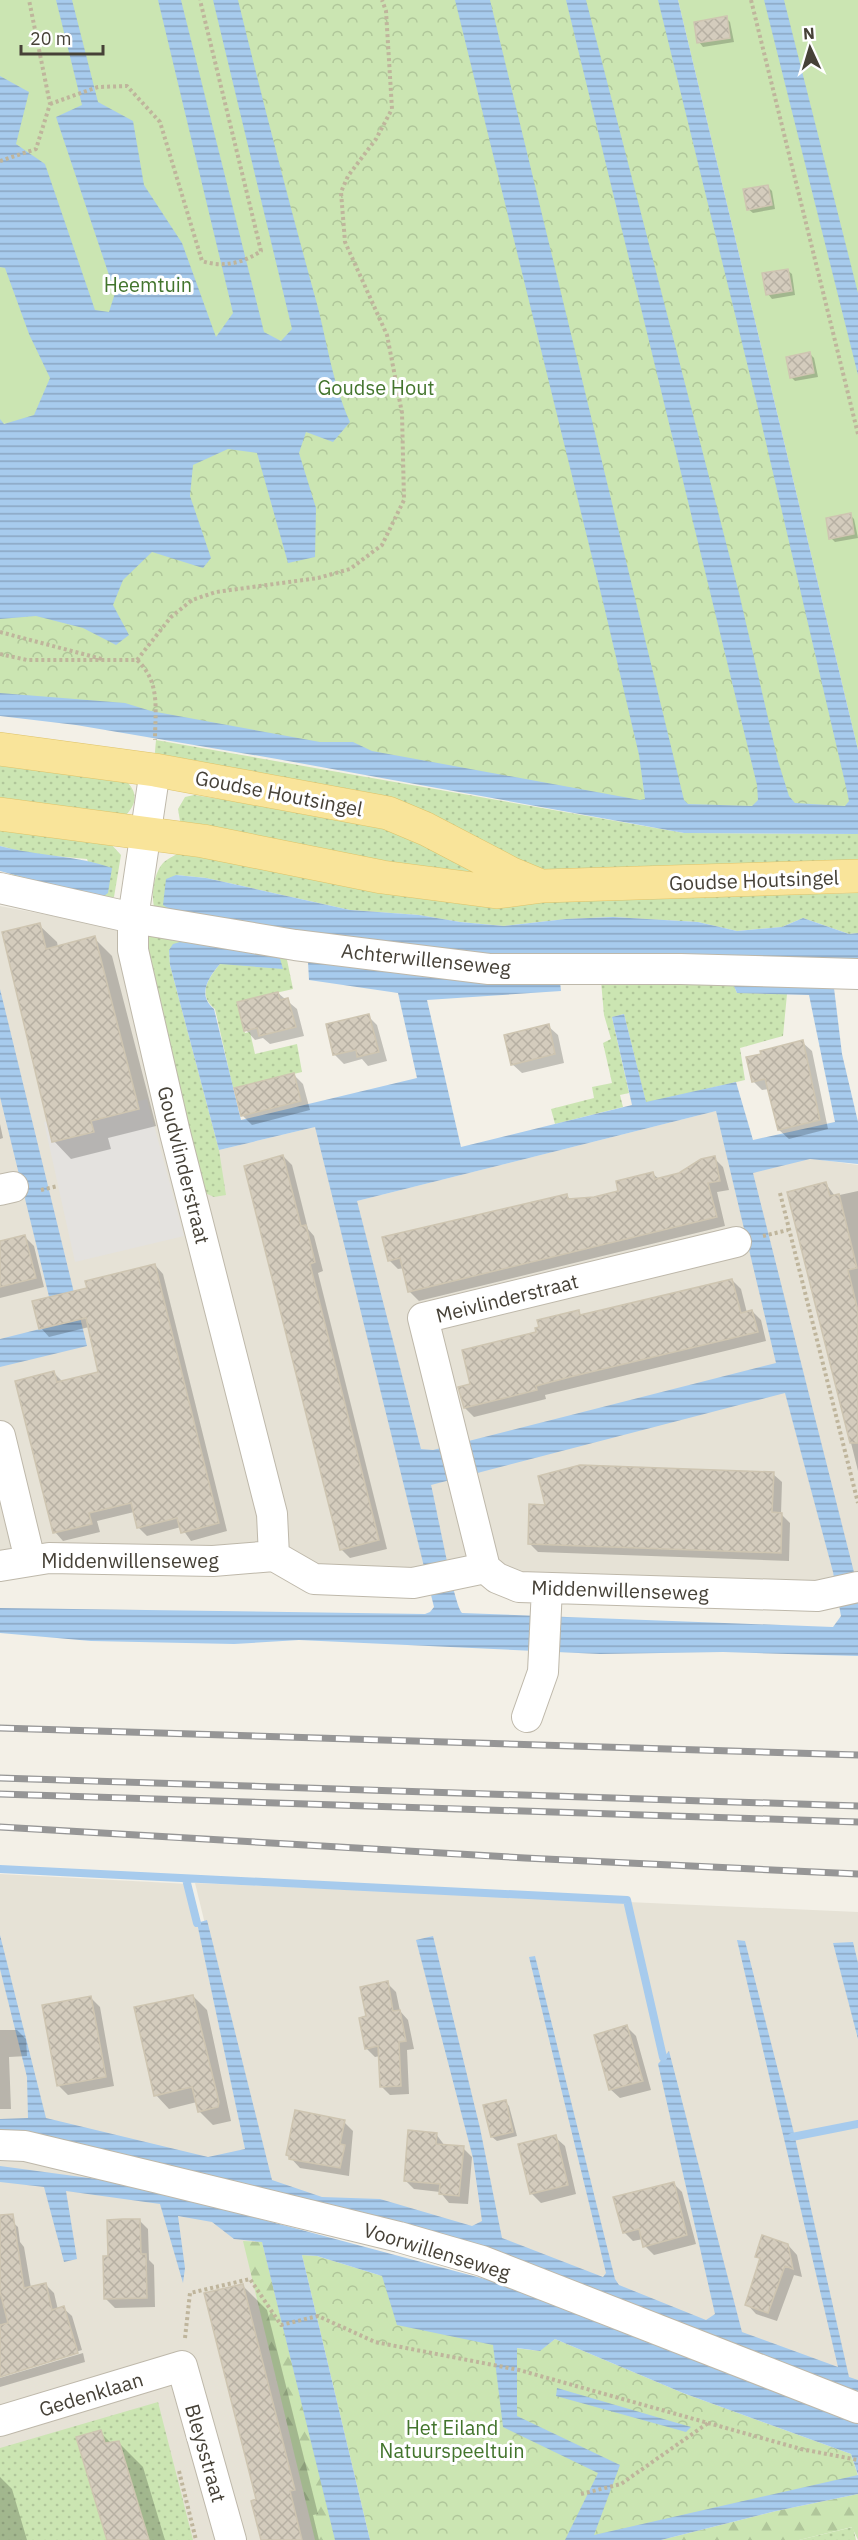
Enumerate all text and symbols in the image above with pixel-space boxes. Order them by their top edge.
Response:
scale bar [21,18,104,56]
north arrow [780,18,840,78]
text: N [802,23,815,43]
text: 20 m [30,27,72,50]
park label: Heemtuin [104,271,192,298]
park label: Goudse Hout [317,374,435,401]
street label: Goudse Houtsingel [193,764,365,822]
street label: Goudse Houtsingel [668,864,840,896]
street label: Achterwillenseweg [340,937,513,981]
street label: Goudvlinderstraat [151,1083,217,1247]
street label: Meivlinderstraat [433,1267,581,1329]
street label: Middenwillenseweg [41,1547,219,1574]
street label: Middenwillenseweg [531,1573,710,1607]
street label: Voorwillenseweg [360,2216,514,2286]
street label: Gedenklaan [36,2365,146,2423]
street label: Bleysstraat [179,2401,233,2505]
park label: Het Eiland Natuurspeeltuin [379,2414,525,2464]

